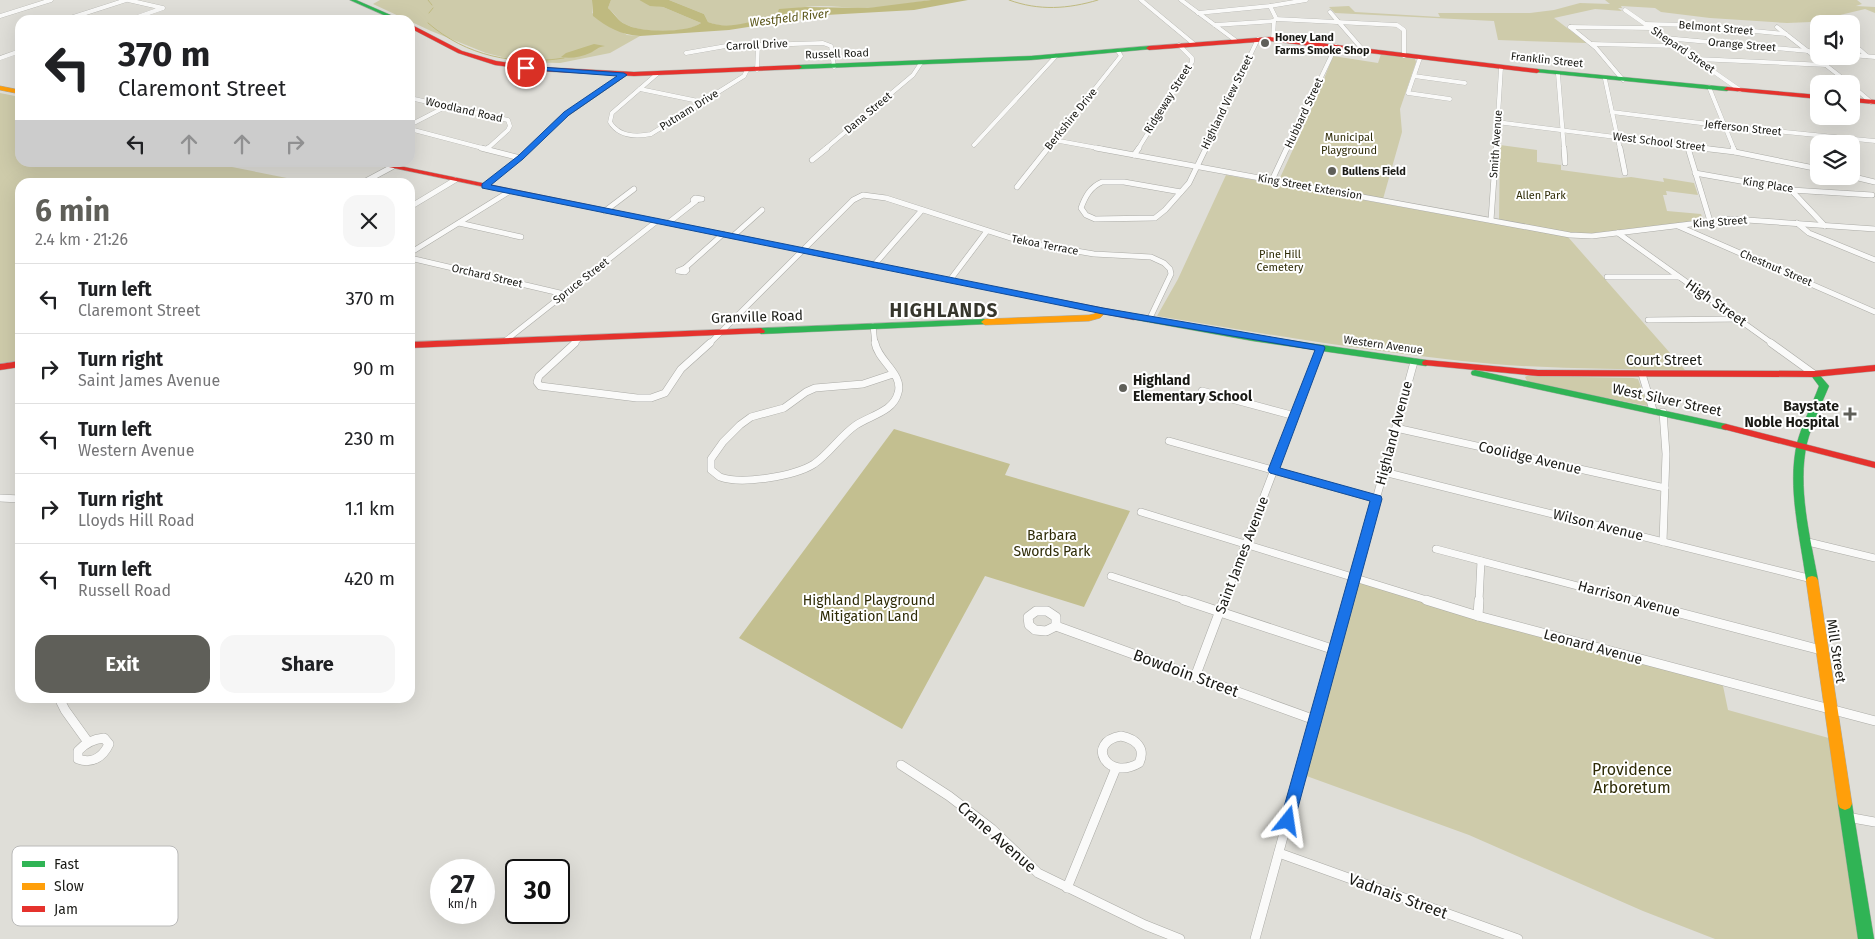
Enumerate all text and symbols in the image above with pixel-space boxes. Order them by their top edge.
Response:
water label: Westfield River [749,6,830,30]
map controls [1810,15,1860,185]
button: sound [1810,15,1860,65]
street label: Belmont Street [1678,18,1754,38]
street label: Shepard Street [1649,24,1717,76]
place label: Honey Land Farms Smoke Shop [1275,31,1370,57]
text: 370 m [118,33,210,75]
icon: left [35,35,100,100]
street label: Orange Street [1707,36,1777,54]
street label: Carroll Drive [726,37,788,53]
marker: Honey Land Farms Smoke Shop [1259,37,1271,49]
street label: Russell Road [805,46,869,62]
pin [505,47,547,89]
street label: Franklin Street [1510,50,1584,70]
street label: Highland View Street [1198,53,1256,151]
icon: arrive [512,54,540,82]
street label: Ridgeway Street [1141,62,1195,136]
text: Claremont Street [118,75,286,102]
button: search [1810,75,1860,125]
street label: Hubbard Street [1282,76,1326,150]
street label: Berkshire Drive [1042,85,1100,153]
street label: Putnam Drive [657,87,721,133]
street label: Dana Street [842,89,894,137]
street label: Woodland Road [424,95,504,125]
street label: Smith Avenue [1487,109,1505,179]
street label: Jefferson Street [1704,117,1782,139]
icon: left [122,130,150,158]
icon: ahead [175,130,203,158]
icon: ahead [228,130,256,158]
icon: right [281,130,309,158]
street label: West School Street [1612,130,1706,154]
park label: Municipal Playground [1321,131,1377,157]
button: layers [1810,135,1860,185]
marker: Bullens Field [1326,165,1338,177]
place label: Bullens Field [1342,165,1406,178]
street label: King Street Extension [1257,171,1363,203]
street label: King Place [1742,175,1794,195]
park label: Allen Park [1516,189,1566,202]
text: 6 min [35,193,110,229]
button: close [343,195,395,247]
street label: King Street [1692,214,1748,230]
text: 2.4 km · 21:26 [35,230,128,249]
street label: Tekoa Terrace [1010,232,1080,258]
street label: Chestnut Street [1738,247,1814,289]
park label: Pine Hill Cemetery [1257,248,1304,274]
street label: Spruce Street [551,255,611,307]
street label: Orchard Street [450,262,524,290]
street label: High Street [1682,276,1751,331]
text: Turn left [78,278,152,301]
icon: left [35,285,63,313]
text: 370 m [345,287,395,310]
district label: HIGHLANDS [890,299,998,322]
text: Claremont Street [78,301,200,320]
street label: Granville Road [711,307,803,327]
street label: Western Avenue [1342,333,1424,357]
text: Turn right [78,348,163,371]
street label: Court Street [1626,352,1703,369]
icon: right [35,355,63,383]
text: 90 m [353,357,395,380]
text: Saint James Avenue [78,371,220,390]
place label: Highland Elementary School [1133,372,1253,405]
street label: Highland Avenue [1372,379,1416,487]
street label: West Silver Street [1611,380,1724,420]
marker: Highland Elementary School [1117,382,1129,394]
place label: Baystate Noble Hospital [1745,398,1840,431]
marker: Baystate Noble Hospital [1843,407,1857,421]
text: Turn left [78,418,152,441]
icon: left [35,425,63,453]
text: 230 m [344,427,395,450]
street label: Coolidge Avenue [1477,438,1583,478]
text: Western Avenue [78,441,194,460]
text: Turn right [78,488,163,511]
street label: Saint James Avenue [1212,494,1272,616]
icon: right [35,495,63,523]
text: 1.1 km [345,497,395,520]
street label: Wilson Avenue [1551,506,1645,544]
text: Lloyds Hill Road [78,511,195,530]
park label: Barbara Swords Park [1014,527,1091,560]
text: Turn left [78,558,152,581]
icon: left [35,565,63,593]
text: 420 m [344,567,395,590]
street label: Harrison Avenue [1576,577,1682,621]
text: Russell Road [78,581,171,600]
park label: Highland Playground Mitigation Land [803,592,935,625]
street label: Mill Street [1823,618,1850,685]
street label: Leonard Avenue [1542,626,1644,668]
button: Exit [35,635,210,693]
button: Share [220,635,395,693]
street label: Bowdoin Street [1131,645,1242,701]
park label: Providence Arboretum [1592,760,1672,797]
position arrow [1261,794,1313,846]
street label: Crane Avenue [954,798,1040,876]
legend [12,846,178,926]
text: Fast [54,856,80,873]
speed limit sign: 30 [505,859,570,924]
street label: Vadnais Street [1346,869,1450,923]
text: 27 [450,870,475,900]
text: Slow [54,878,84,895]
text: km/h [448,897,477,911]
text: Jam [54,901,78,918]

